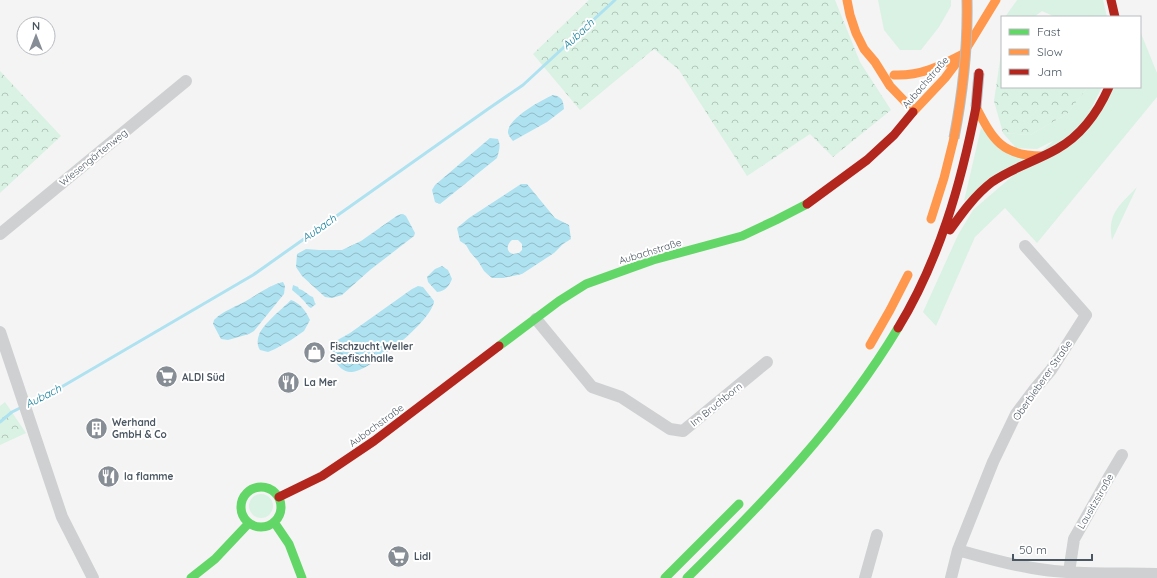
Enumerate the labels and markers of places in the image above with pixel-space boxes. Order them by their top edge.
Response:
shop icon: Fischzucht Weller Seefischhalle [302,339,328,365]
place label: Fischzucht Weller Seefischhalle [330,340,414,365]
supermarket icon: ALDI Süd [154,364,180,390]
restaurant icon: La Mer [276,369,302,395]
place label: ALDI Süd [182,371,225,384]
place label: La Mer [304,376,338,389]
building icon: Werhand GmbH & Co [84,415,110,441]
place label: Werhand GmbH & Co [112,416,167,441]
restaurant icon: la flamme [95,463,121,489]
place label: la flamme [124,470,174,483]
supermarket icon: Lidl [386,543,412,569]
place label: Lidl [414,550,431,563]

